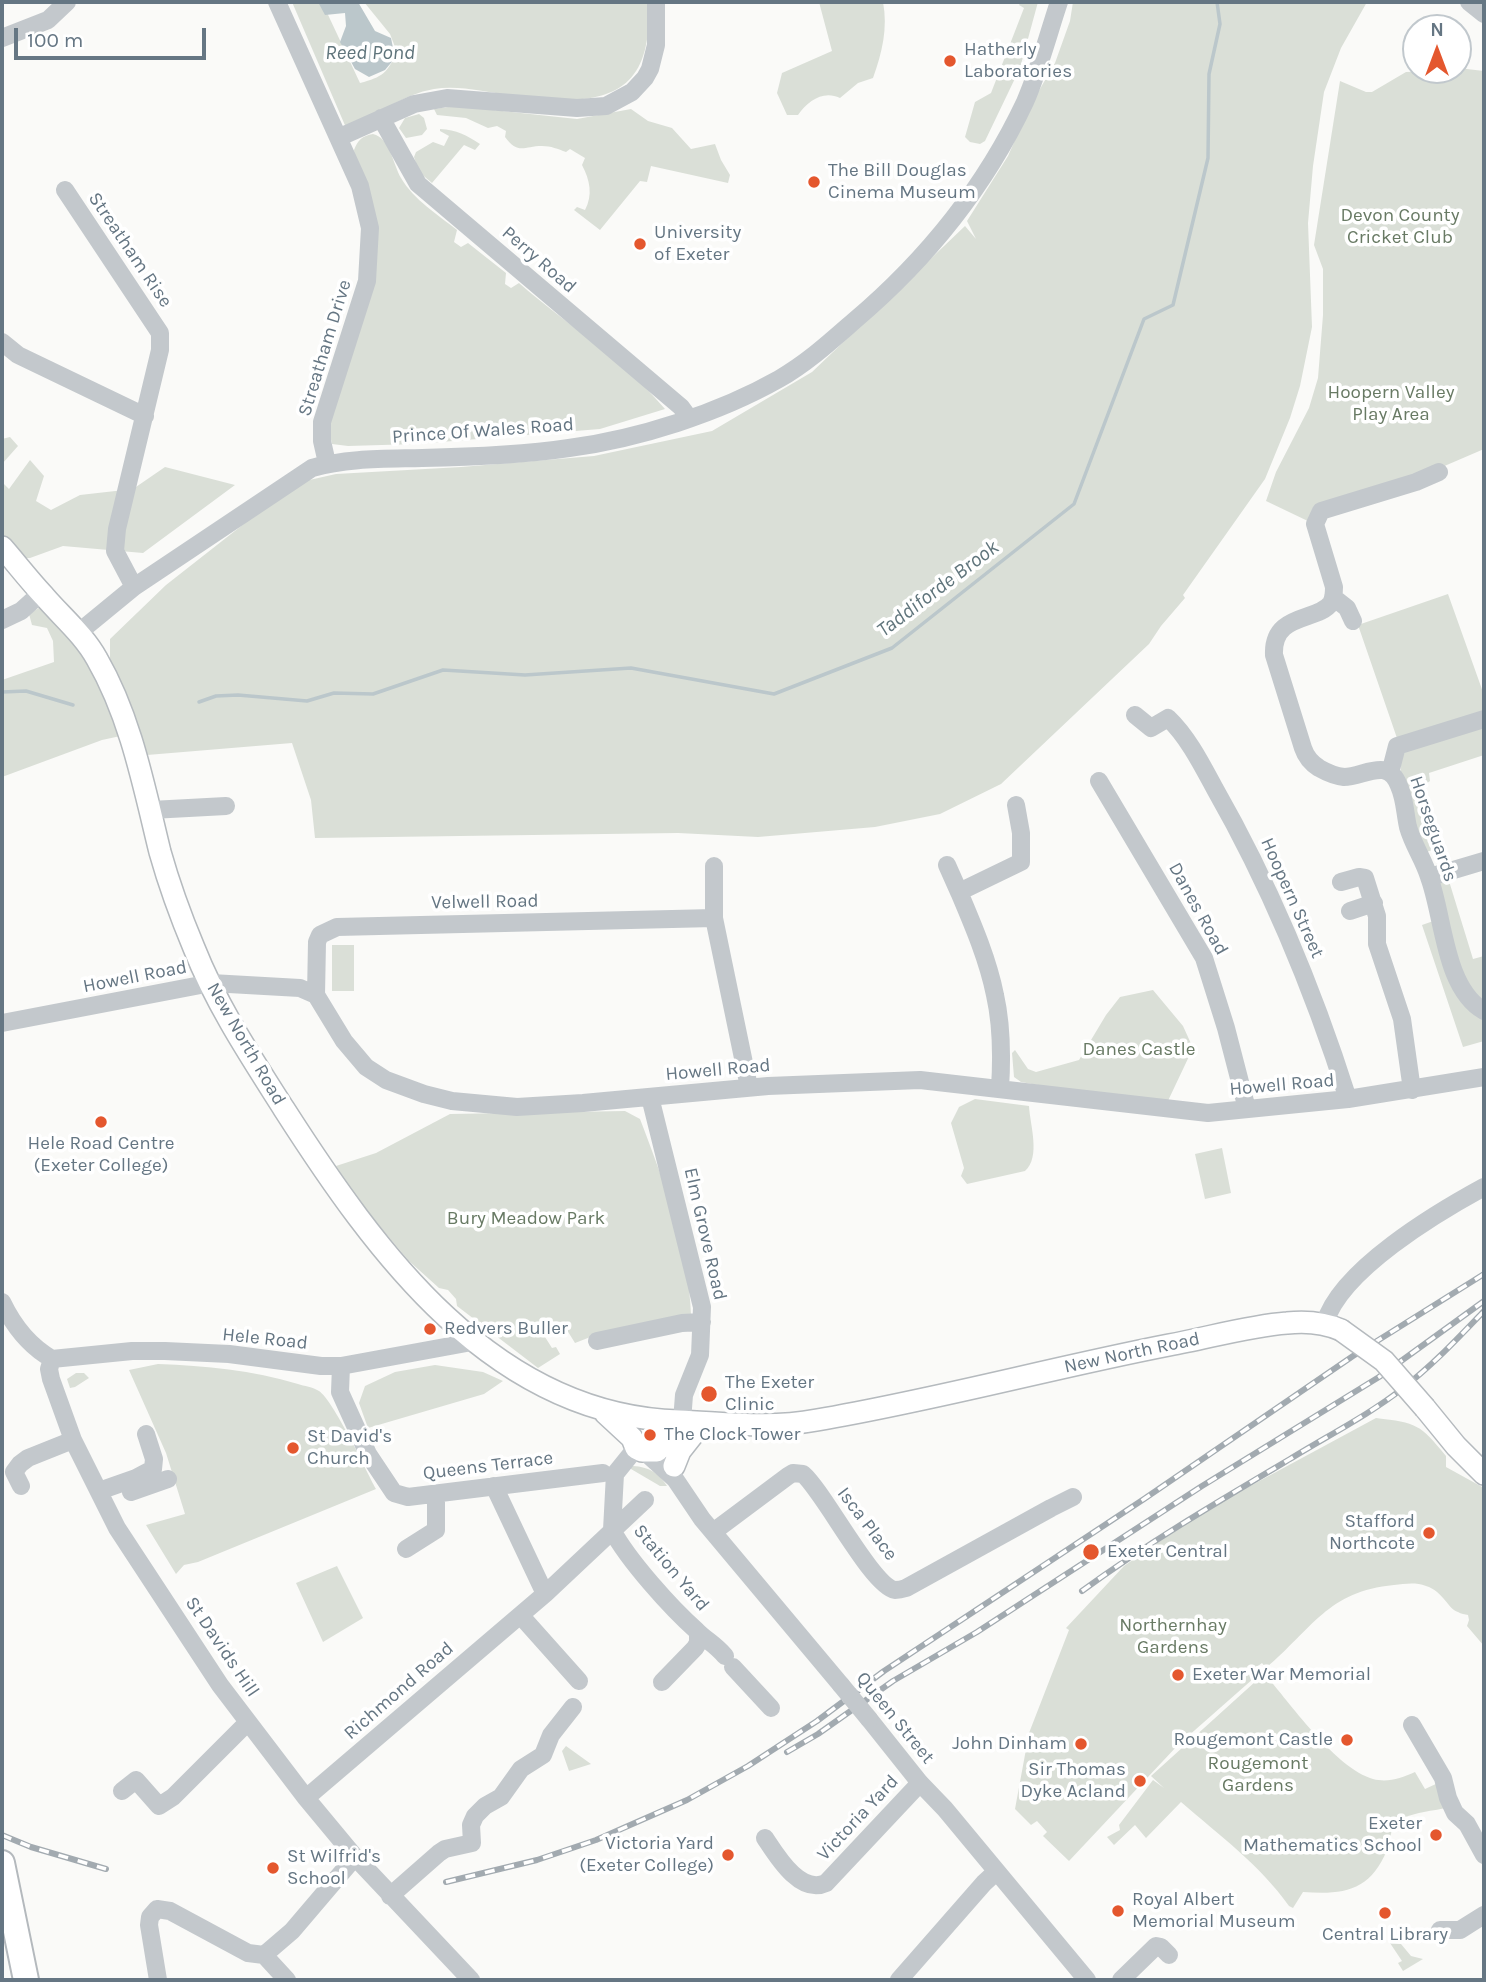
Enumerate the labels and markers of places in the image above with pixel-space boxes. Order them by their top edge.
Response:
place label: Hatherly Laboratories [964,39,1072,83]
marker: Hatherly Laboratories [942,53,958,69]
place label: The Bill Douglas Cinema Museum [828,160,976,204]
marker: The Bill Douglas Cinema Museum [806,174,822,190]
place label: University of Exeter [654,222,741,266]
marker: University of Exeter [632,236,648,252]
marker: Hele Road Centre (Exeter College) [93,1114,109,1130]
place label: Hele Road Centre (Exeter College) [28,1133,174,1177]
place label: Redvers Buller [444,1318,568,1340]
marker: Redvers Buller [422,1321,438,1337]
place label: The Exeter Clinic [725,1372,814,1416]
marker: The Exeter Clinic [699,1384,719,1404]
place label: The Clock Tower [664,1424,800,1446]
place label: St David's Church [307,1426,392,1470]
marker: The Clock Tower [642,1427,658,1443]
marker: St David's Church [285,1440,301,1456]
place label: Stafford Northcote [1329,1511,1415,1555]
marker: Stafford Northcote [1421,1525,1437,1541]
place label: Exeter Central [1107,1541,1228,1563]
marker: Exeter Central [1081,1542,1101,1562]
place label: Exeter War Memorial [1192,1664,1371,1686]
marker: Exeter War Memorial [1170,1667,1186,1683]
place label: Rougemont Castle [1173,1729,1333,1751]
marker: Rougemont Castle [1339,1732,1355,1748]
place label: John Dinham [952,1733,1067,1755]
marker: John Dinham [1073,1736,1089,1752]
place label: Sir Thomas Dyke Acland [1020,1759,1126,1803]
marker: Sir Thomas Dyke Acland [1132,1773,1148,1789]
place label: Exeter Mathematics School [1243,1813,1422,1857]
marker: Exeter Mathematics School [1428,1827,1444,1843]
place label: Victoria Yard (Exeter College) [579,1833,714,1877]
place label: St Wilfrid's School [287,1846,381,1890]
marker: Victoria Yard (Exeter College) [720,1847,736,1863]
marker: St Wilfrid's School [265,1860,281,1876]
place label: Royal Albert Memorial Museum [1132,1889,1295,1933]
marker: Royal Albert Memorial Museum [1110,1903,1126,1919]
marker: Central Library [1377,1905,1393,1921]
place label: Central Library [1322,1924,1448,1946]

